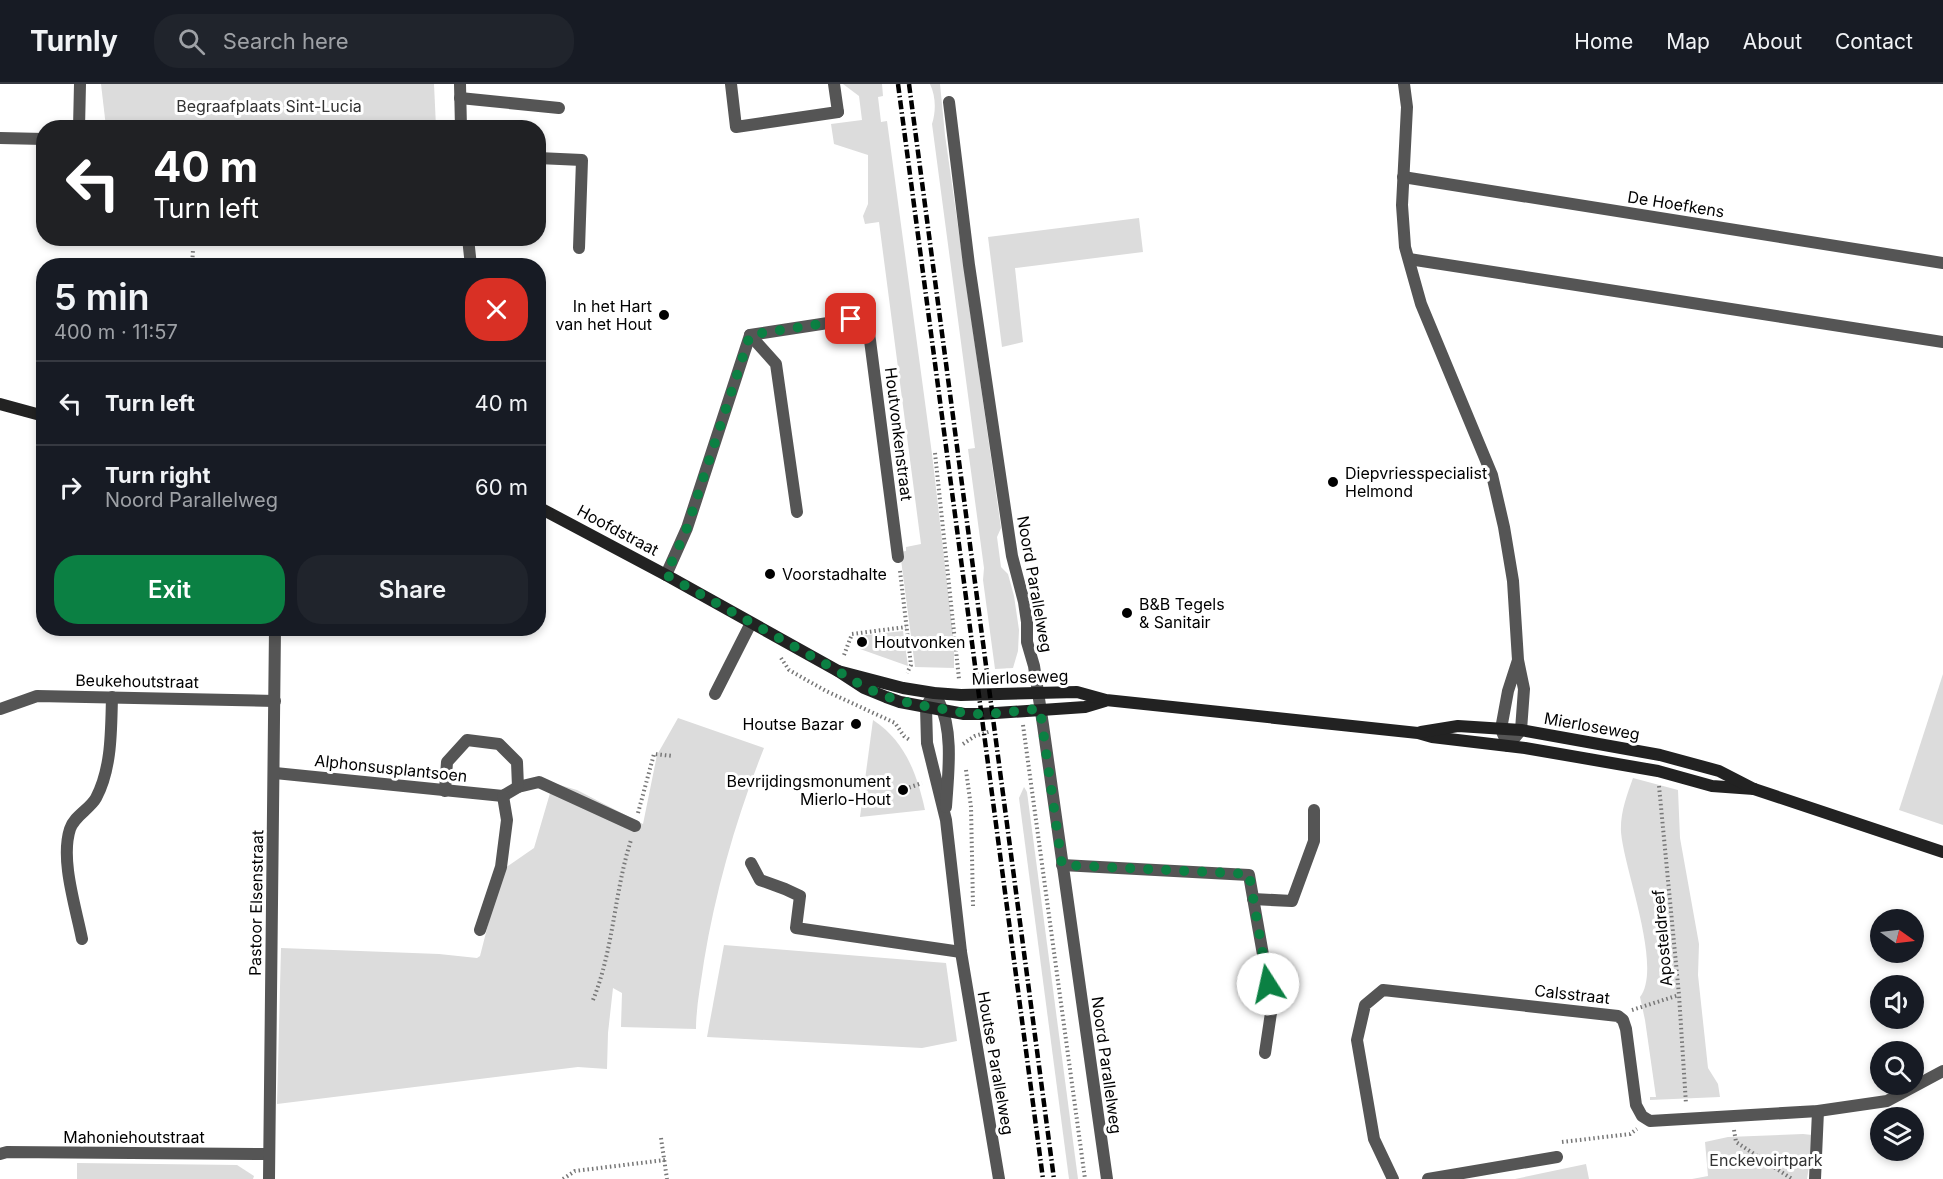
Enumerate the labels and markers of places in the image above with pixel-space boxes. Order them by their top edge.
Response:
pin [825,293,876,344]
place label: In het Hart van het Hout [555,296,652,334]
marker: In het Hart van het Hout [657,308,671,322]
place label: Diepvriesspecialist Helmond [1345,463,1487,501]
marker: Diepvriesspecialist Helmond [1326,475,1340,489]
place label: Voorstadhalte [782,564,887,584]
marker: Voorstadhalte [763,567,777,581]
place label: B&B Tegels & Sanitair [1139,594,1225,632]
marker: B&B Tegels & Sanitair [1120,606,1134,620]
place label: Houtvonken [874,632,965,652]
marker: Houtvonken [855,635,869,649]
place label: Houtse Bazar [742,714,844,734]
marker: Houtse Bazar [849,717,863,731]
place label: Bevrijdingsmonument Mierlo-Hout [727,771,891,809]
marker: Bevrijdingsmonument Mierlo-Hout [896,783,910,797]

